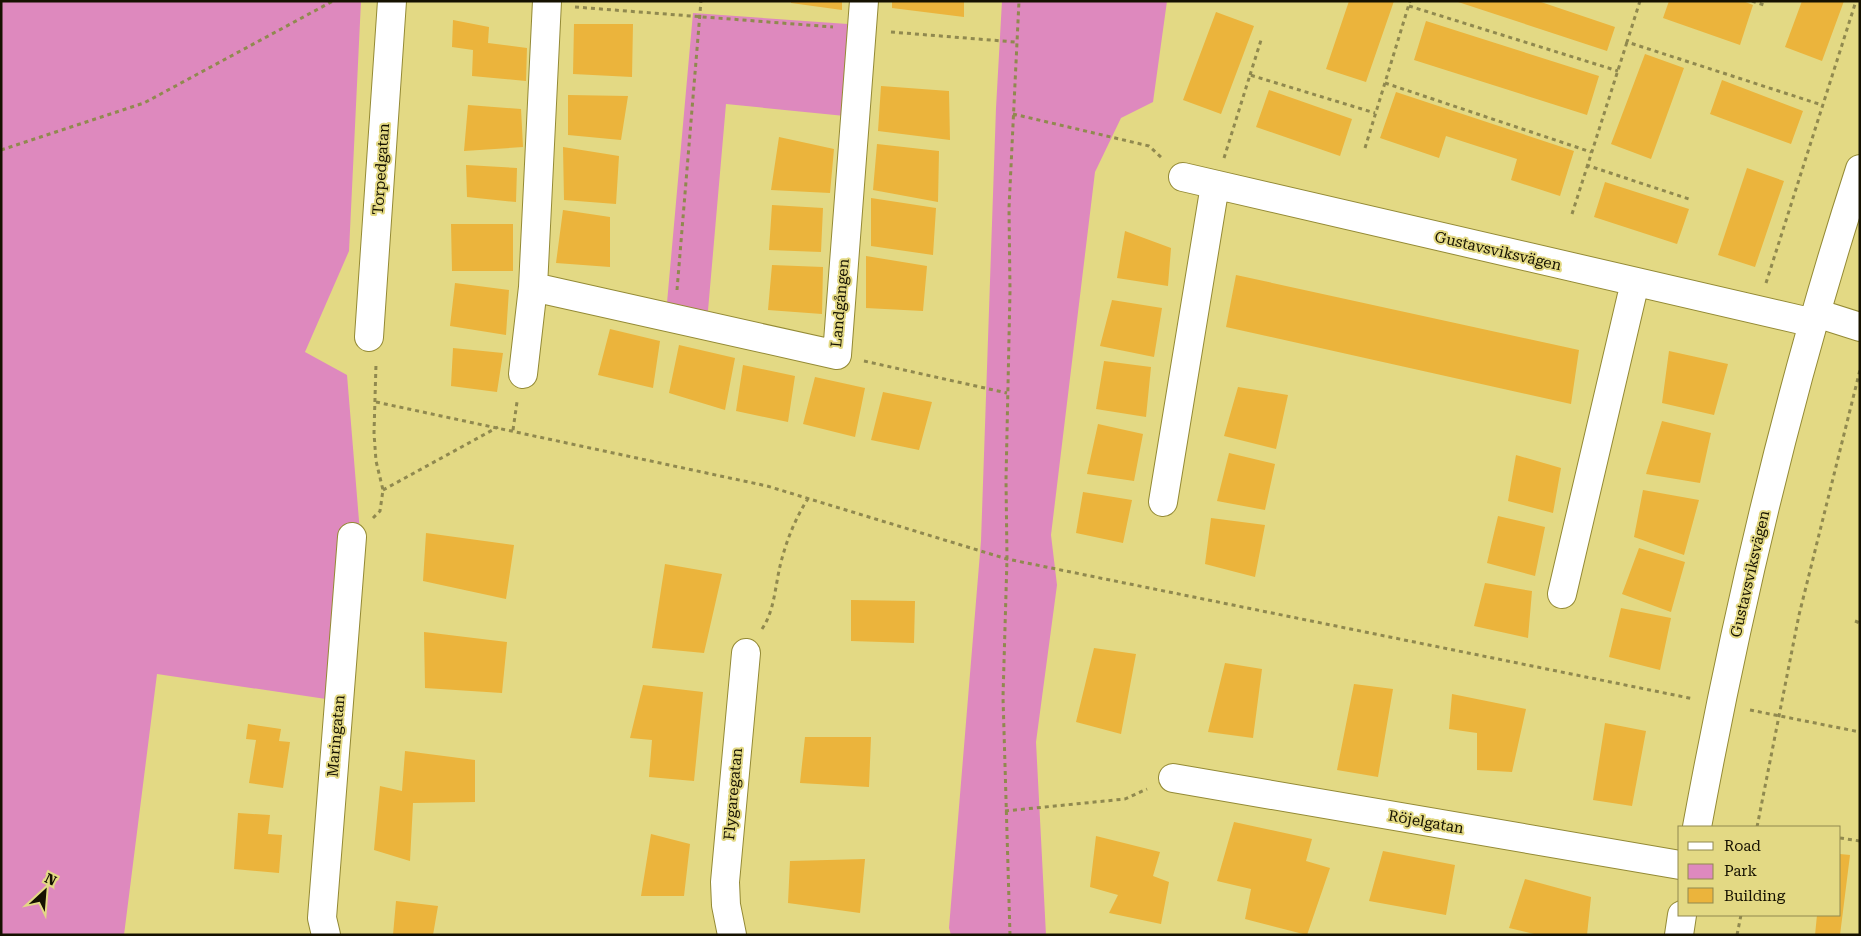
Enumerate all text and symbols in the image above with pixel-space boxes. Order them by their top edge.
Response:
street label: Torpedgatan [369,122,393,215]
street label: Gustavsviksvägen [1433,228,1564,274]
street label: Landgången [827,258,853,348]
street label: Gustavsviksvägen [1727,508,1773,639]
street label: Maringatan [323,694,349,778]
street label: Flygaregatan [720,747,746,841]
street label: Röjelgatan [1387,807,1465,838]
legend [1678,826,1841,916]
text: Road [1724,837,1761,855]
text: Park [1724,862,1758,880]
north arrow [20,866,70,916]
text: N [42,870,59,889]
text: Building [1724,887,1786,905]

